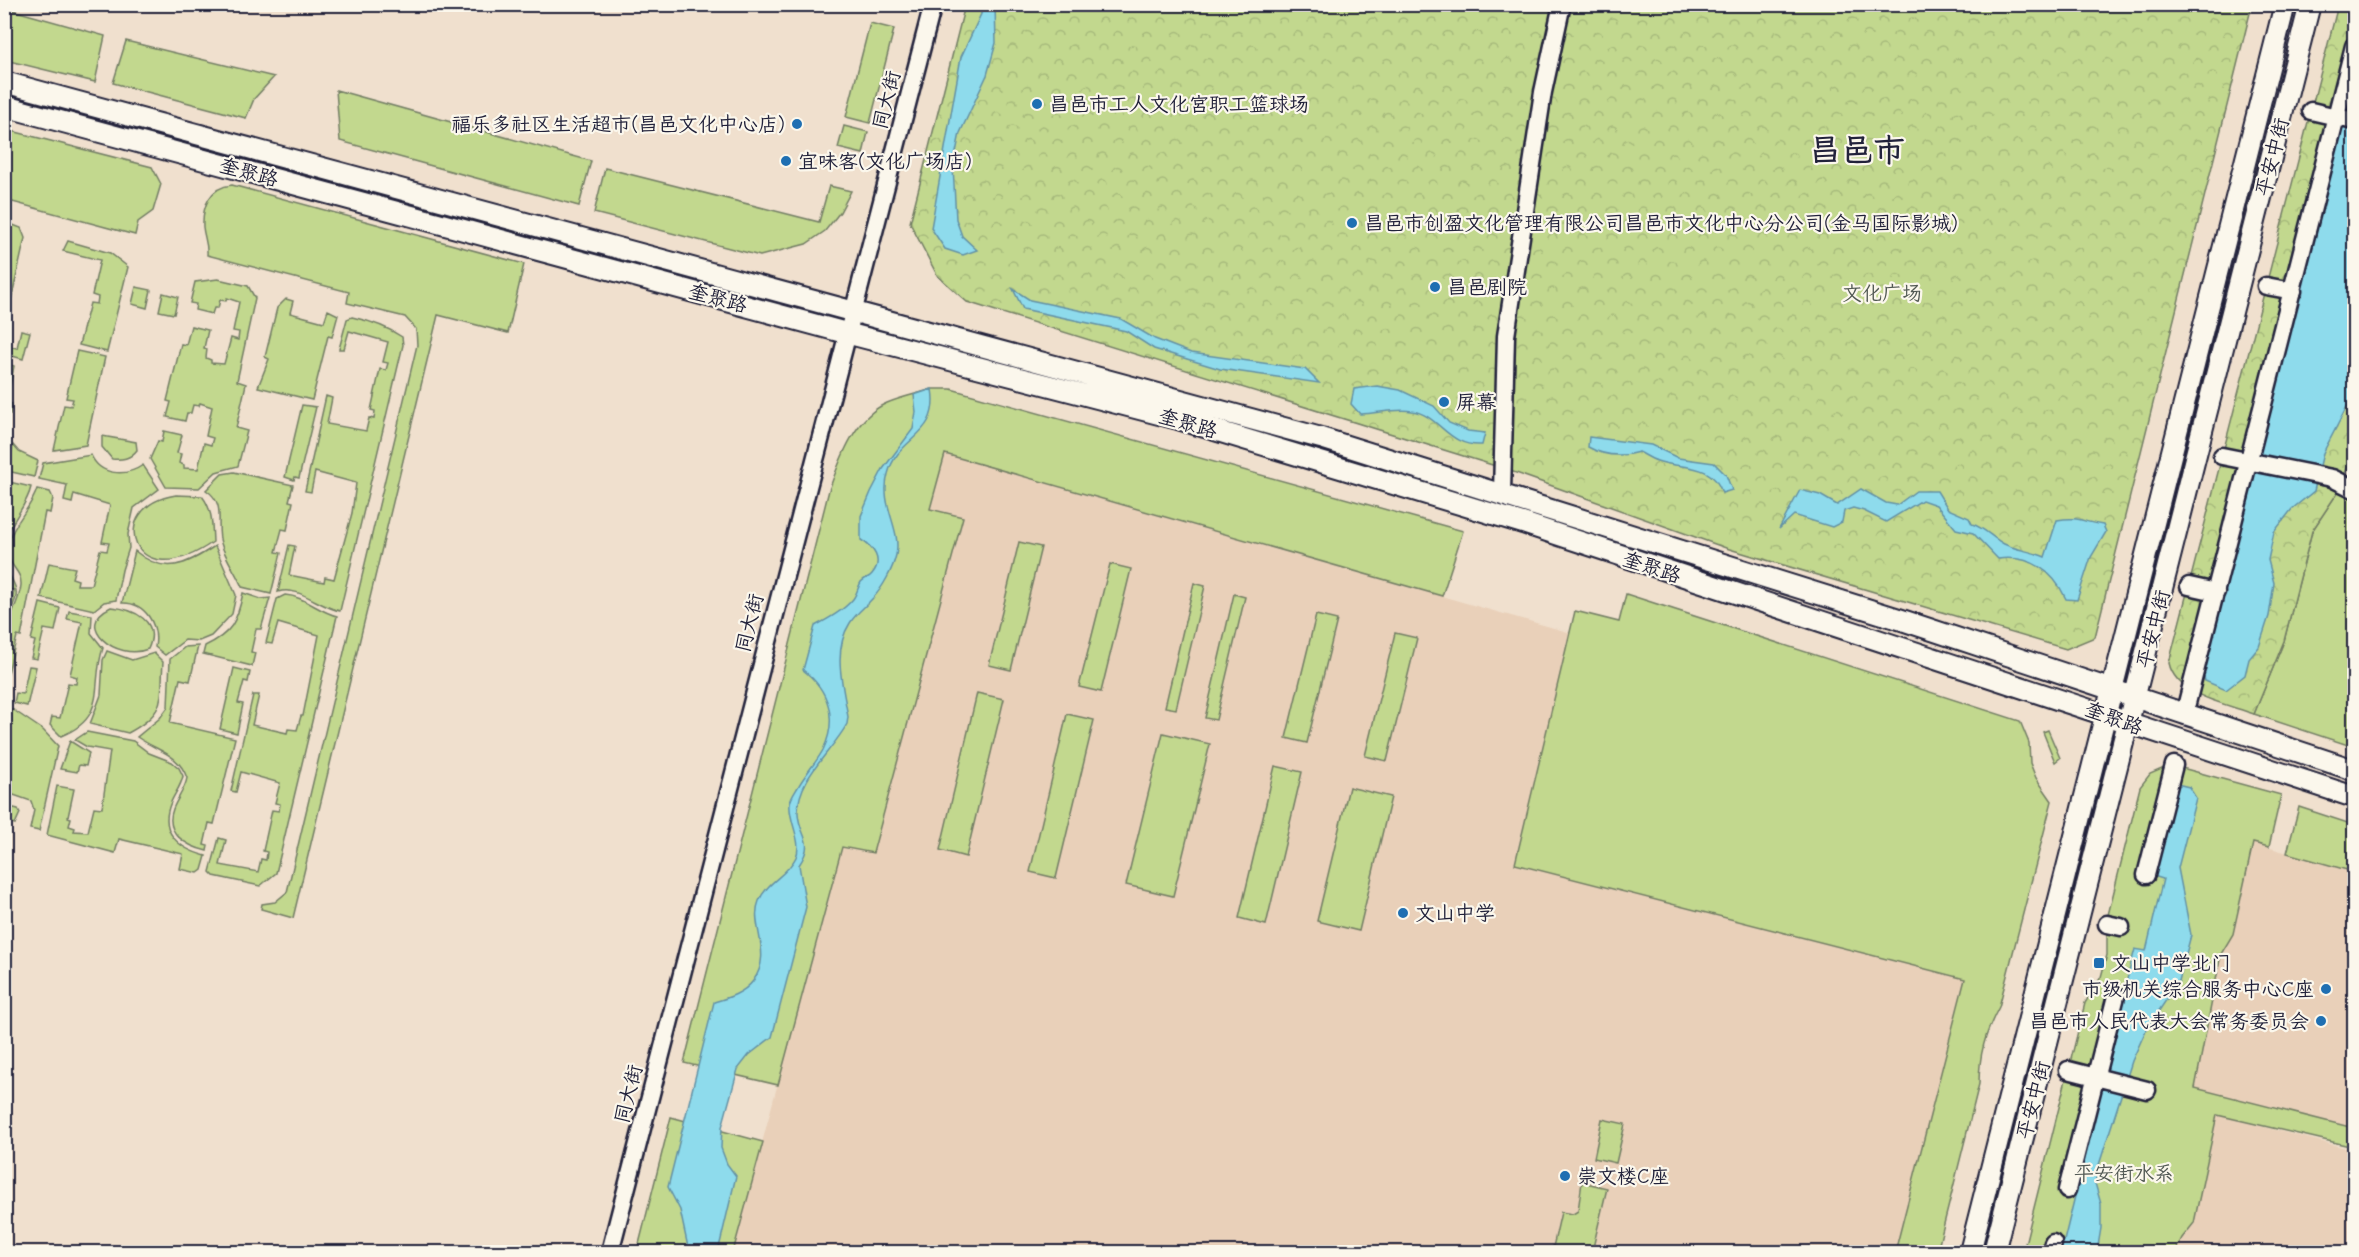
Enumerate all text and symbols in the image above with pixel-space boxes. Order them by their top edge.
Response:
street label: 同大街 [868,68,905,132]
place label: 昌邑市工人文化宫职工篮球场 [1049,93,1309,116]
marker: 昌邑市工人文化宫职工篮球场 [1030,97,1044,111]
place label: 福乐多社区生活超市(昌邑文化中心店) [451,113,785,136]
street label: 平安中街 [2252,116,2293,199]
marker: 福乐多社区生活超市(昌邑文化中心店) [790,117,804,131]
district label: 昌邑市 [1809,132,1905,169]
place label: 宜味客(文化广场店) [798,150,972,173]
street label: 奎聚路 [217,154,282,192]
marker: 宜味客(文化广场店) [779,154,793,168]
place label: 昌邑市创盈文化管理有限公司昌邑市文化中心分公司(金马国际影城) [1364,212,1958,235]
marker: 昌邑市创盈文化管理有限公司昌邑市文化中心分公司(金马国际影城) [1345,216,1359,230]
place label: 昌邑剧院 [1447,276,1527,299]
street label: 奎聚路 [686,280,751,318]
marker: 昌邑剧院 [1428,280,1442,294]
park label: 文化广场 [1842,282,1922,305]
place label: 屏幕 [1456,391,1496,414]
marker: 屏幕 [1437,395,1451,409]
street label: 奎聚路 [1156,404,1221,443]
street label: 奎聚路 [1620,547,1685,588]
street label: 平安中街 [2133,588,2174,671]
street label: 同大街 [731,591,768,655]
street label: 奎聚路 [2082,697,2147,740]
place label: 文山中学 [1415,902,1495,925]
marker: 文山中学 [1396,906,1410,920]
place label: 文山中学北门 [2111,952,2231,975]
marker: 文山中学北门 [2092,956,2106,970]
place label: 市级机关综合服务中心C座 [2082,978,2314,1001]
marker: 市级机关综合服务中心C座 [2319,982,2333,996]
place label: 昌邑市人民代表大会常务委员会 [2029,1010,2309,1033]
marker: 昌邑市人民代表大会常务委员会 [2314,1014,2328,1028]
street label: 平安中街 [2013,1059,2054,1142]
street label: 同大街 [610,1062,647,1126]
park label: 平安街水系 [2074,1162,2174,1185]
place label: 崇文楼C座 [1577,1165,1669,1188]
marker: 崇文楼C座 [1558,1169,1572,1183]

